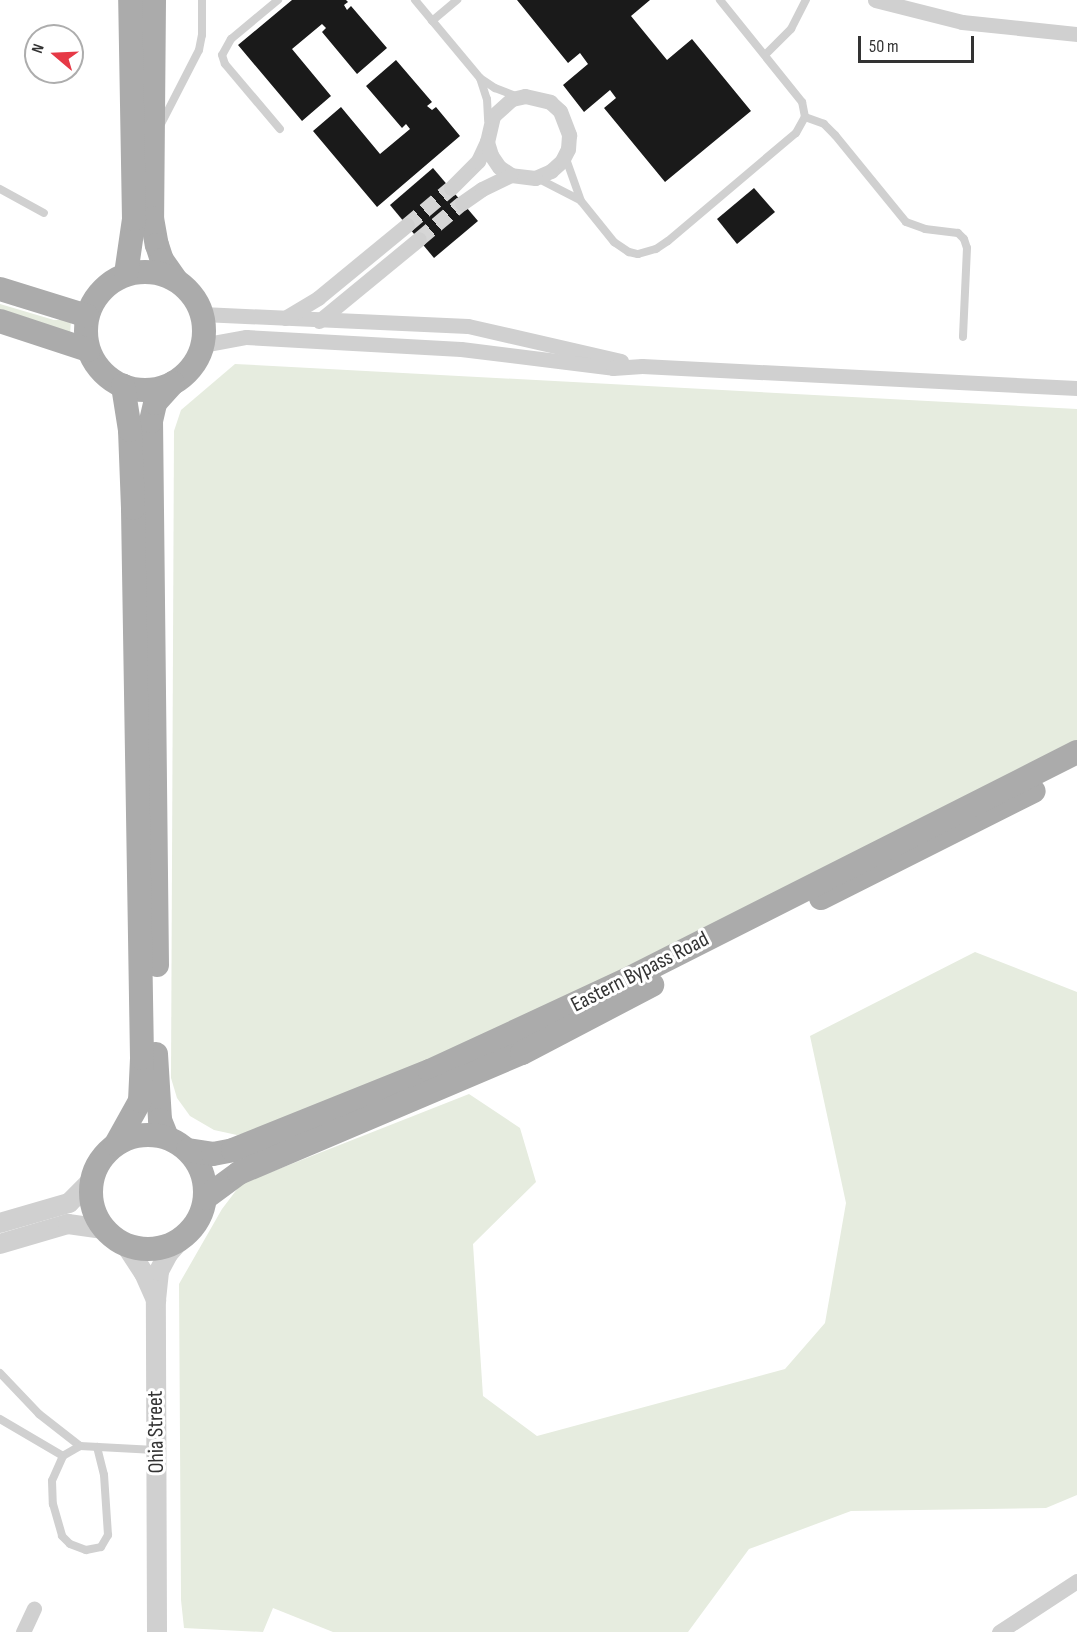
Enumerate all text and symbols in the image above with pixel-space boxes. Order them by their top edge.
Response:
north arrow [24,24,84,84]
scale bar [861,24,976,62]
text: 50 m [869,36,899,57]
text: N [28,42,49,56]
street label: Eastern Bypass Road [567,926,713,1018]
street label: Ohia Street [142,1390,170,1474]

